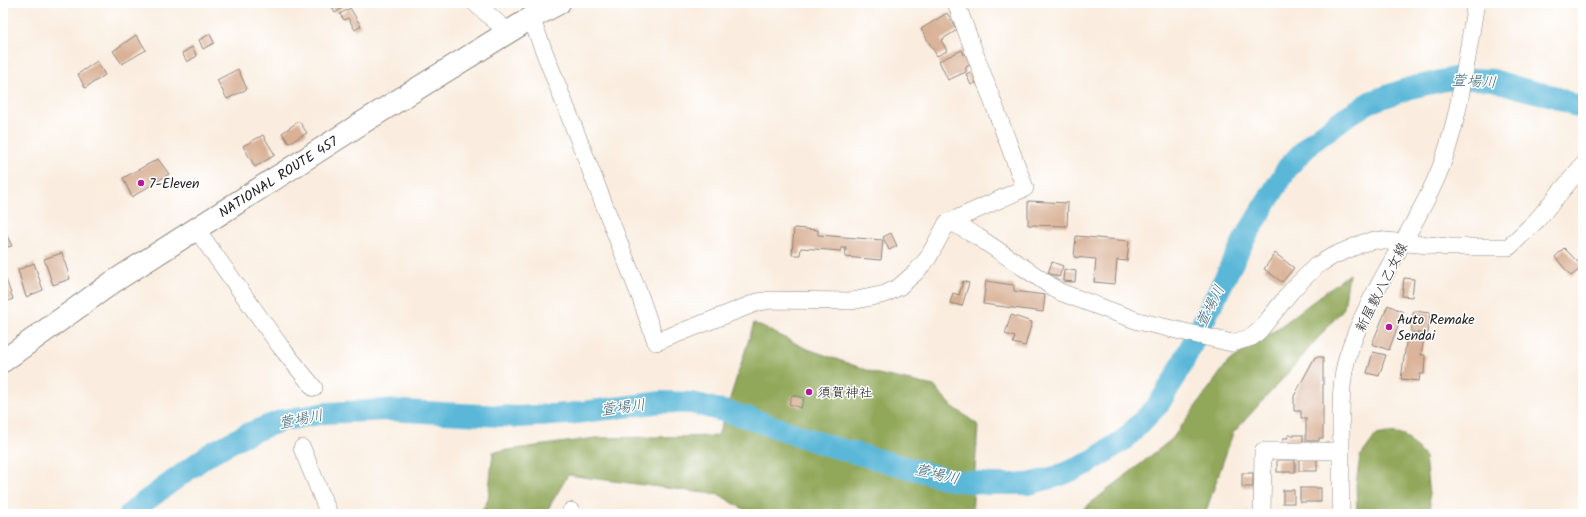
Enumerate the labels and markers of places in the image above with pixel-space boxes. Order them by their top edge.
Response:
place label: 7-Eleven [149,173,199,195]
marker: 7-Eleven [136,178,146,188]
place label: Auto Remake Sendai [1397,309,1475,347]
marker: Auto Remake Sendai [1384,322,1394,332]
place label: 須賀神社 [817,382,873,404]
marker: 須賀神社 [804,387,814,397]

